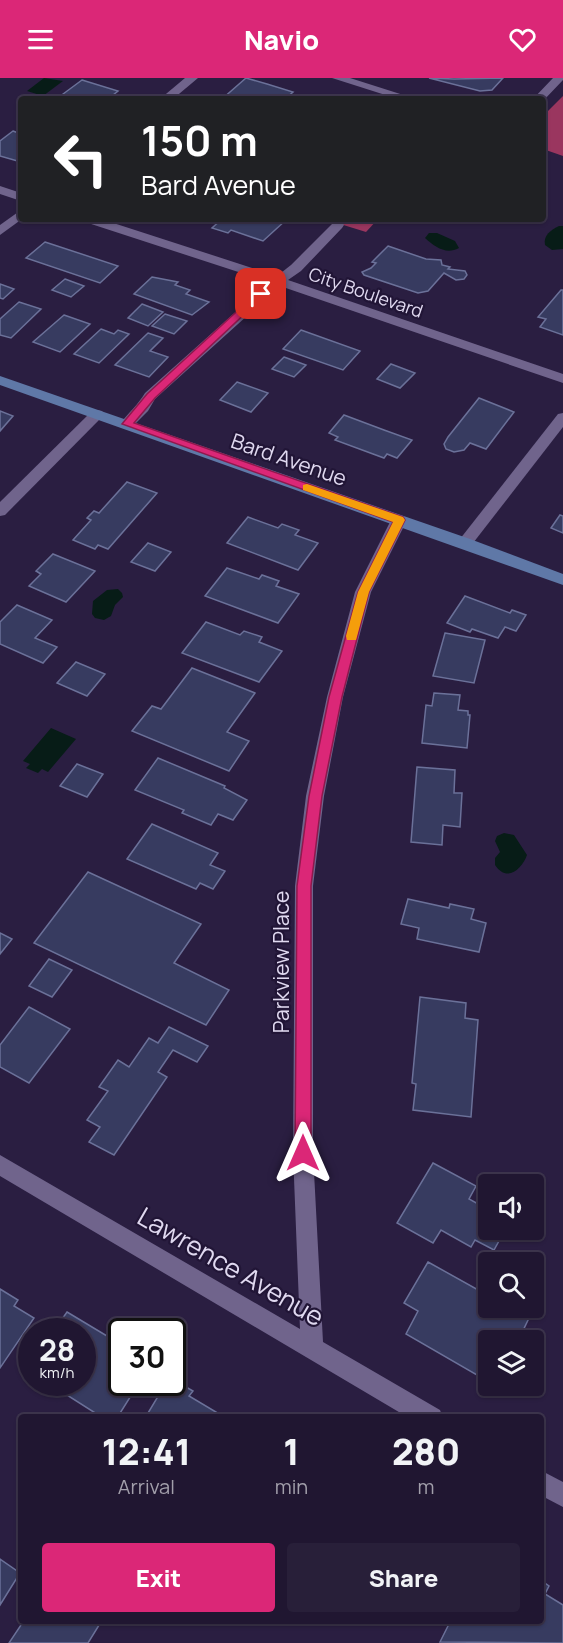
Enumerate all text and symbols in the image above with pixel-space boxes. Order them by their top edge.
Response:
text: Navio [244,21,319,58]
icon: menu [24,23,57,56]
icon: heart [506,23,539,56]
text: 150 m [141,111,258,169]
icon: left [42,120,120,198]
text: Bard Avenue [141,166,296,203]
street label: City Boulevard [306,261,426,323]
pin [235,268,286,319]
icon: arrive [244,277,277,310]
street label: Bard Avenue [228,426,350,492]
street label: Parkview Place [267,891,295,1033]
position arrow [271,1121,335,1185]
map controls [478,1174,544,1396]
button: sound [478,1174,544,1240]
street label: Lawrence Avenue [131,1198,331,1334]
button: search [478,1252,544,1318]
speed limit sign: 30 [108,1318,186,1396]
text: 28 [39,1329,75,1370]
button: layers [478,1330,544,1396]
text: km/h [40,1362,74,1383]
text: 12:41 [102,1427,191,1476]
text: 1 [283,1427,300,1476]
text: 280 [392,1427,460,1476]
text: Arrival [118,1473,175,1500]
text: min [275,1473,308,1500]
text: m [418,1473,435,1500]
button: Exit [42,1543,275,1612]
button: Share [287,1543,520,1612]

